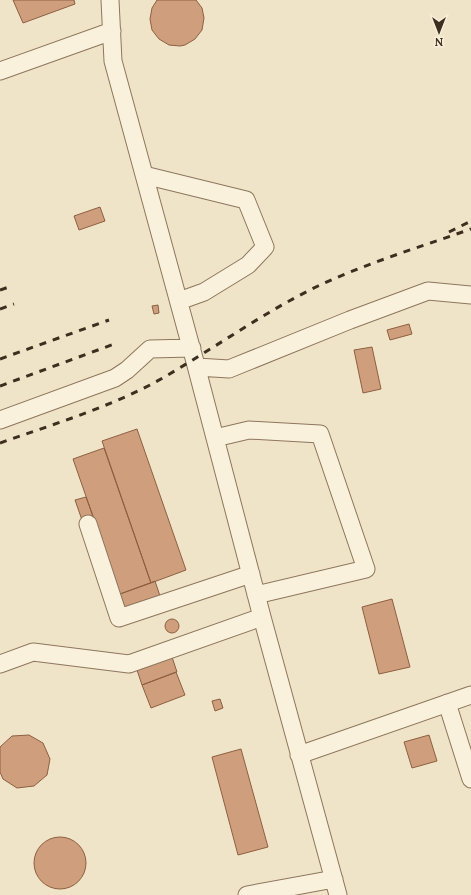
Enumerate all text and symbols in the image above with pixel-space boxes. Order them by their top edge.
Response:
north arrow [419,12,459,52]
text: N [434,35,443,49]

